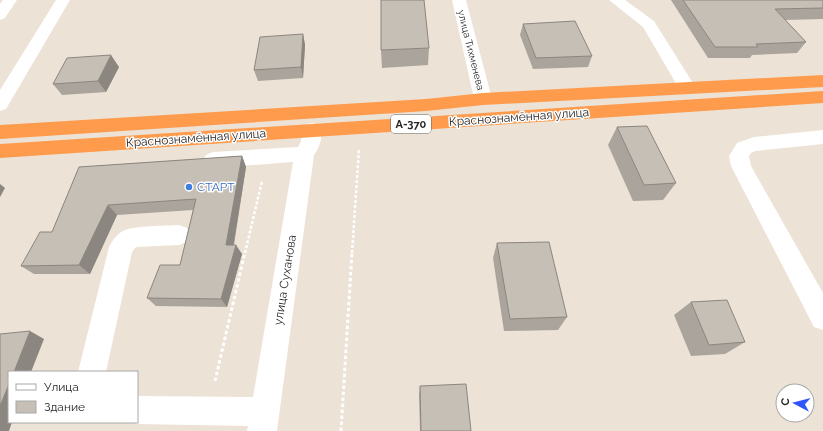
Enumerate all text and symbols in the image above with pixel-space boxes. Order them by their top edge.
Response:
street label: улица Тихменева [456,9,486,91]
street label: Краснознамённая улица [449,105,589,129]
road number: А-370 [391,115,431,133]
street label: Краснознамённая улица [126,126,266,150]
place label: СТАРТ [197,180,235,194]
marker: СТАРТ [184,182,194,192]
street label: улица Суханова [271,234,299,326]
legend [8,371,138,423]
text: Улица [44,380,79,394]
north arrow [775,383,815,423]
text: С [779,397,793,406]
text: Здание [44,400,85,414]

